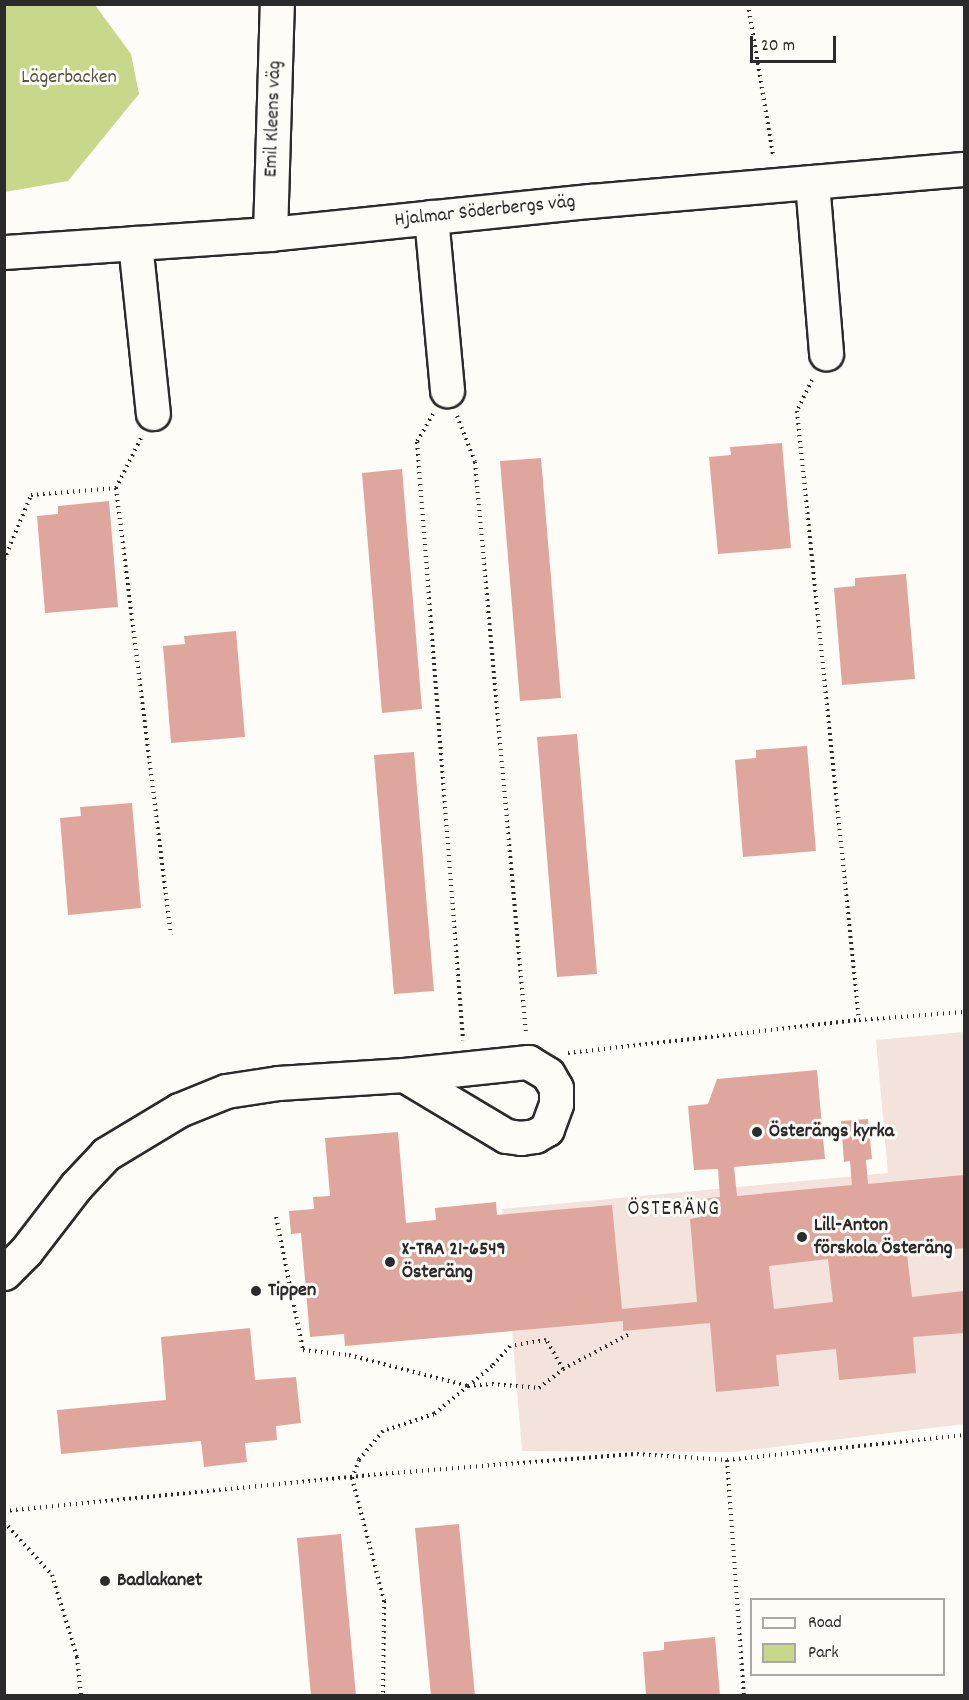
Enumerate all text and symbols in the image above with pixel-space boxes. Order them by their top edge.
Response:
scale bar [753,24,838,62]
text: 20 m [761,34,795,59]
street label: Emil Kleens väg [260,60,288,178]
park label: Lägerbacken [21,66,117,90]
street label: Hjalmar Söderbergs väg [393,191,577,233]
place label: Österängs kyrka [769,1120,894,1144]
marker: Österängs kyrka [750,1125,764,1139]
district label: ÖSTERÄNG [628,1197,720,1223]
place label: Lill-Anton förskola Österäng [814,1214,952,1261]
marker: Lill-Anton förskola Österäng [795,1230,809,1244]
place label: X-TRA 21-6549 Österäng [402,1238,506,1285]
marker: X-TRA 21-6549 Österäng [383,1255,397,1269]
place label: Tippen [268,1279,316,1303]
marker: Tippen [249,1284,263,1298]
place label: Badlakanet [117,1569,202,1593]
marker: Badlakanet [98,1574,112,1588]
legend [750,1598,945,1676]
text: Road [808,1611,842,1636]
text: Park [808,1641,839,1666]

